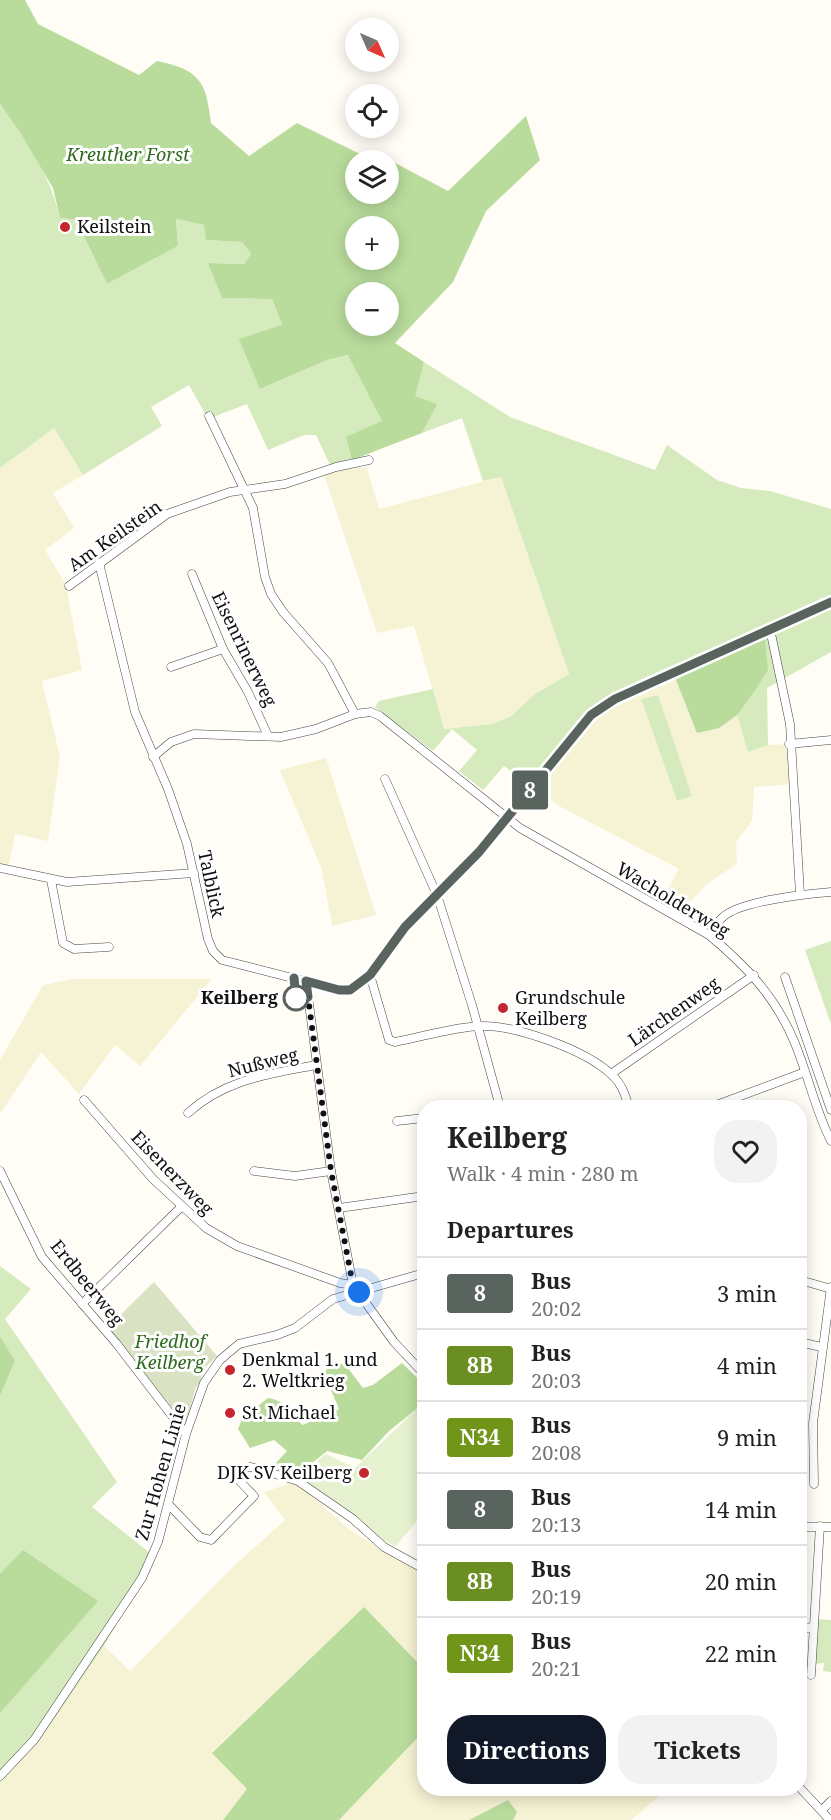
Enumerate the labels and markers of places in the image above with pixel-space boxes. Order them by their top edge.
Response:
place label: Keilstein [77,214,152,238]
marker: Keilstein [58,220,72,234]
place label: Keilberg [201,985,279,1009]
marker: Keilberg [283,985,309,1011]
place label: Grundschule Keilberg [515,985,625,1030]
marker: Grundschule Keilberg [496,1001,510,1015]
place label: Denkmal 1. und 2. Weltkrieg [242,1347,378,1392]
marker: Denkmal 1. und 2. Weltkrieg [223,1363,237,1377]
place label: St. Michael [242,1400,336,1424]
marker: St. Michael [223,1406,237,1420]
place label: DJK SV Keilberg [217,1460,352,1484]
marker: DJK SV Keilberg [357,1466,371,1480]

